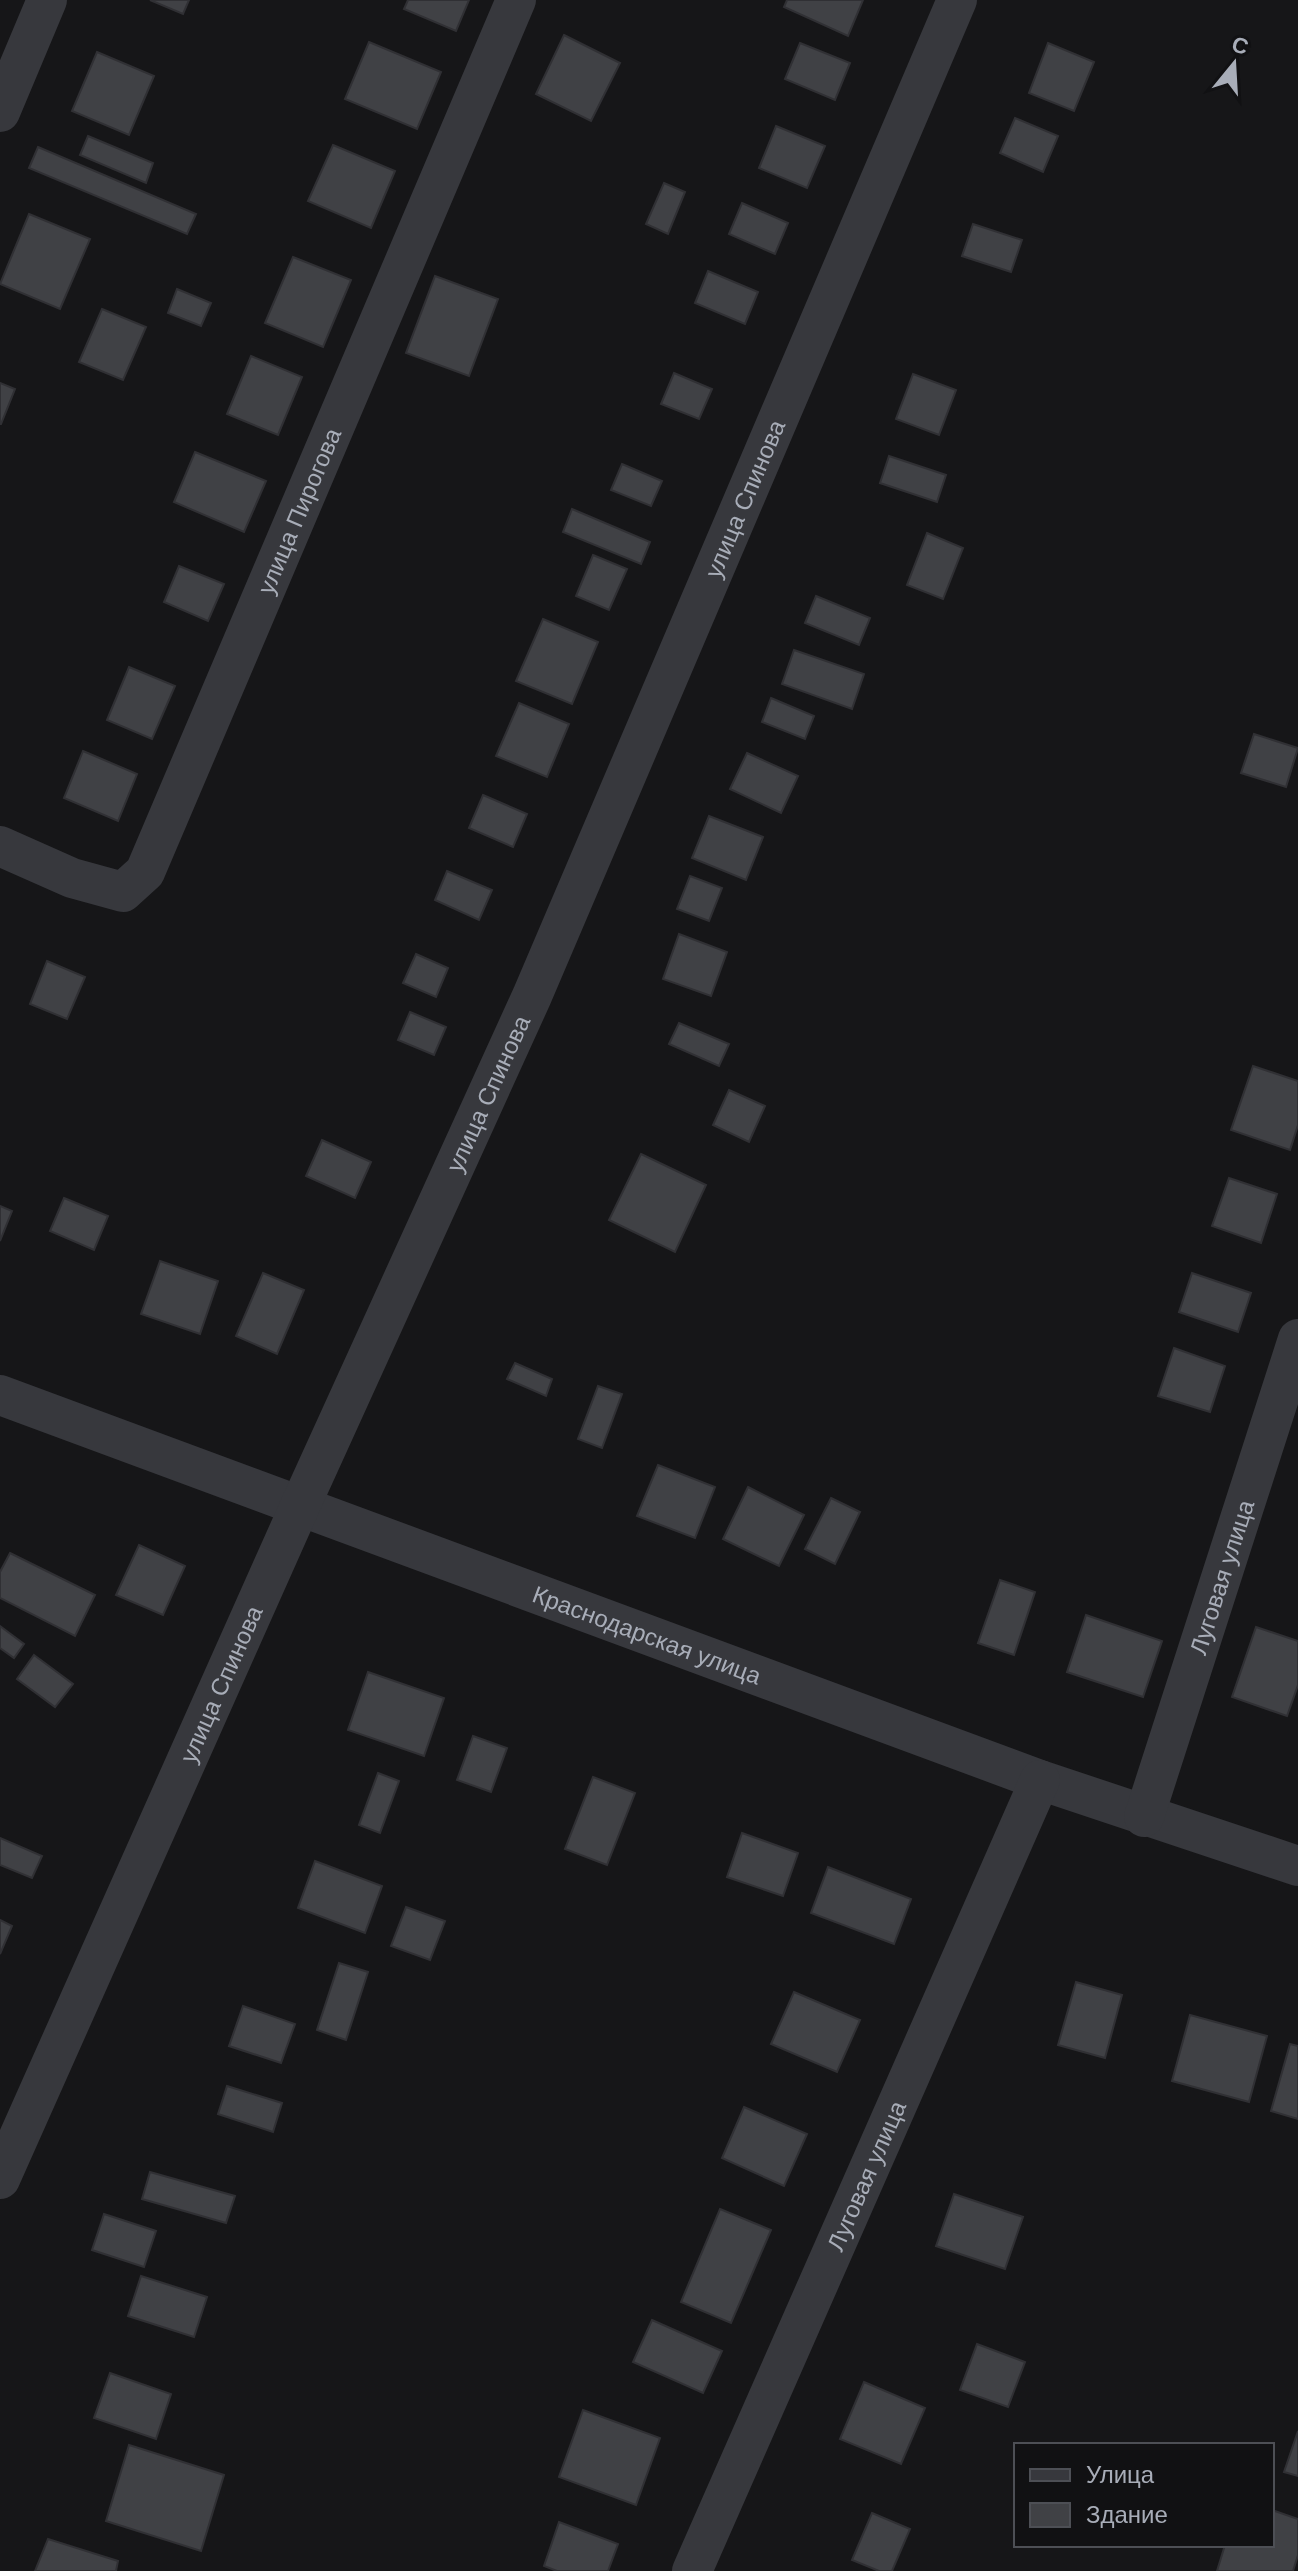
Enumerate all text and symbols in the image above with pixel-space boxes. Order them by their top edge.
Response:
north arrow [1194,24,1274,104]
text: С [1229,31,1252,60]
street label: улица Спинова [699,415,790,581]
street label: улица Пирогова [252,423,346,598]
street label: улица Спинова [440,1010,535,1176]
street label: Луговая улица [1184,1496,1259,1658]
street label: Краснодарская улица [529,1580,766,1689]
street label: улица Спинова [174,1601,268,1767]
street label: Луговая улица [821,2096,911,2255]
legend [1014,2443,1274,2547]
text: Улица [1086,2461,1155,2488]
text: Здание [1086,2501,1168,2528]

